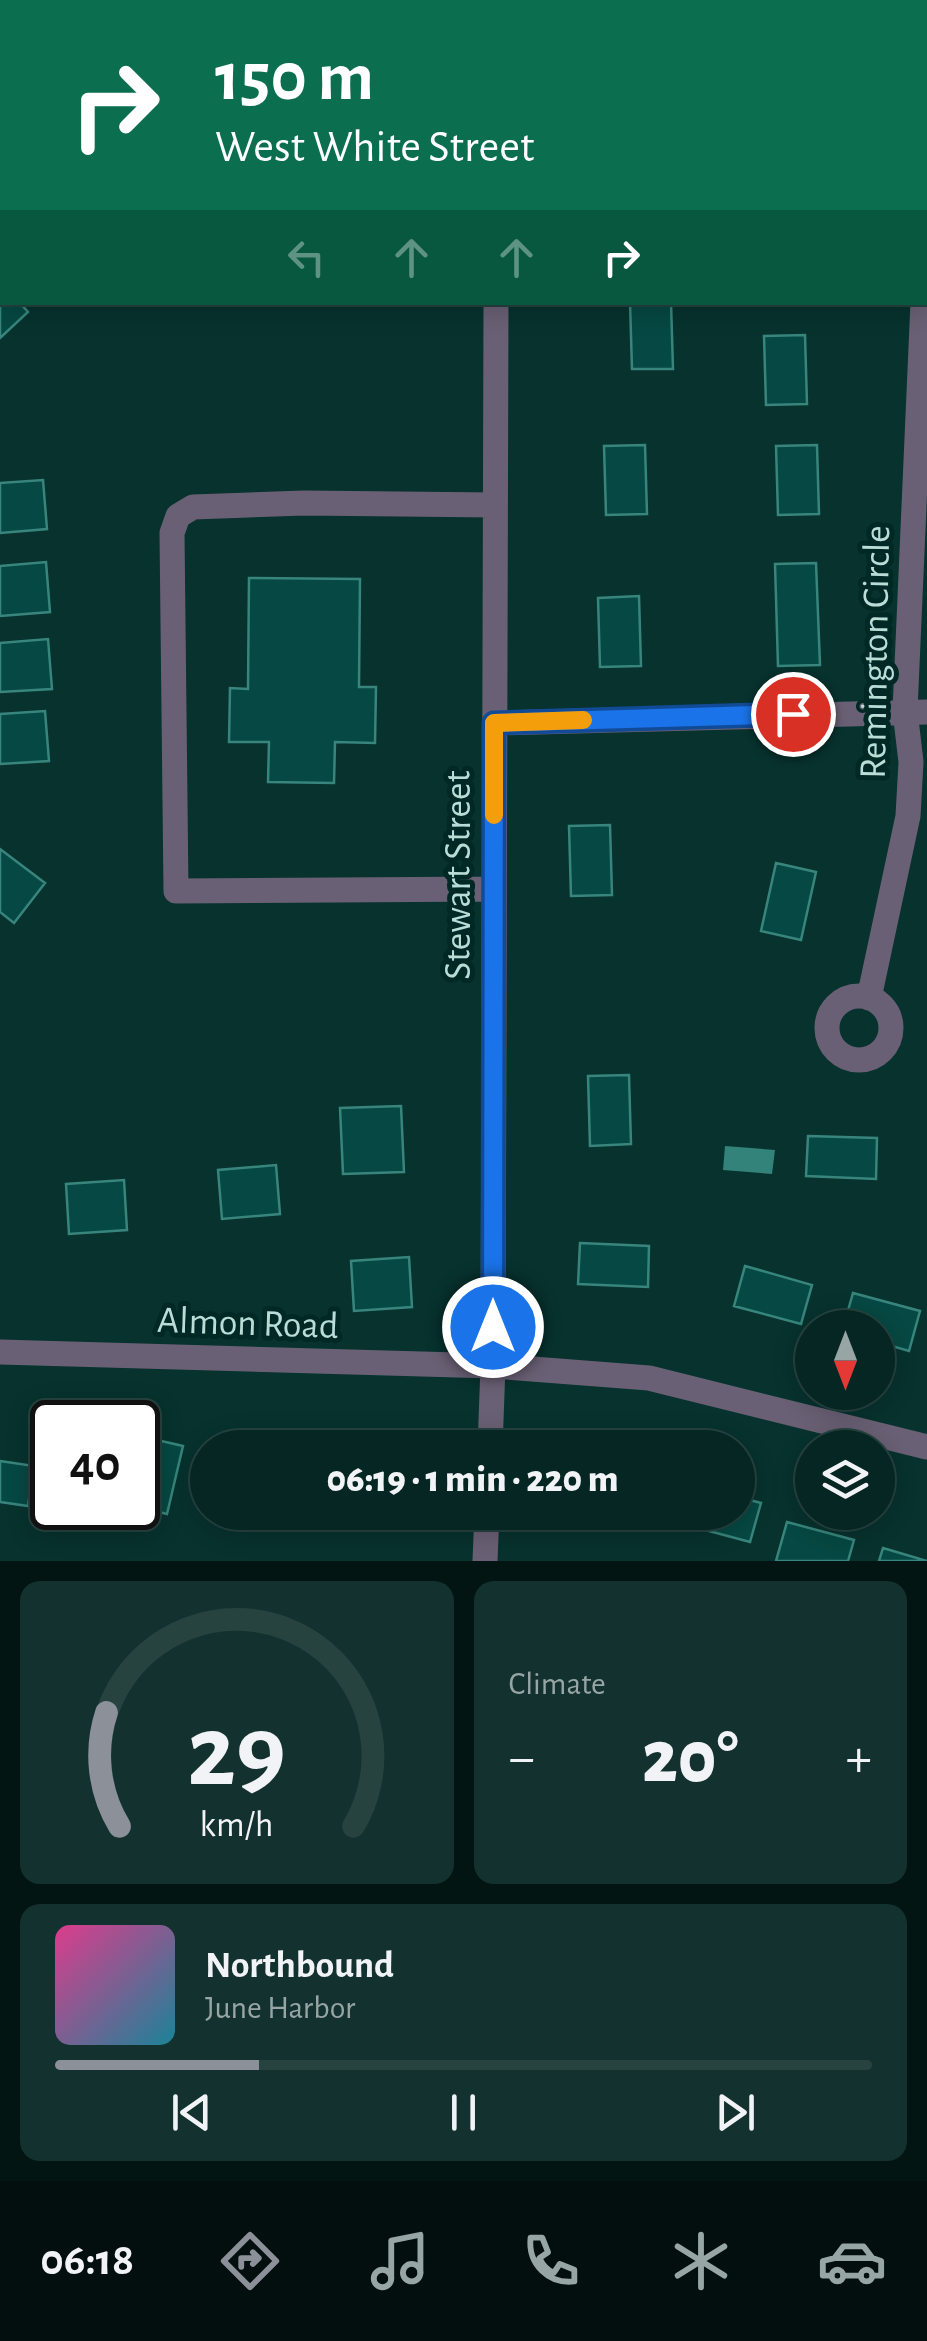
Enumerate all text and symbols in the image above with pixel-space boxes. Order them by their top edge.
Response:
icon: right [50,40,180,170]
text: 150 m [215,43,374,113]
text: West White Street [215,125,534,170]
icon: left [279,230,334,285]
icon: ahead [384,230,439,285]
icon: ahead [489,230,544,285]
icon: right [594,230,649,285]
street label: Remington Circle [855,525,897,779]
pin [751,672,836,757]
icon: arrive [766,687,821,742]
street label: Stewart Street [440,770,478,980]
position arrow [441,1275,545,1379]
street label: Almon Road [157,1302,339,1346]
north arrow [795,1310,895,1410]
map controls [795,1310,895,1530]
speed limit sign: 40 [30,1400,160,1530]
button: layers [795,1430,895,1530]
text: 06:19 · 1 min · 220 m [326,1461,619,1499]
text: Climate [509,1668,606,1700]
text: 29 [187,1701,286,1805]
text: 20° [642,1721,739,1796]
text: − [509,1731,535,1786]
text: + [846,1731,872,1786]
text: km/h [200,1807,274,1843]
text: Northbound [205,1947,394,1985]
text: June Harbor [205,1992,355,2024]
icon: previous [164,2085,219,2140]
icon: pause [436,2085,491,2140]
icon: next [708,2085,763,2140]
icon: directions [215,2226,285,2296]
icon: music [365,2226,435,2296]
icon: phone [516,2226,586,2296]
icon: climate [666,2226,736,2296]
icon: car [817,2226,887,2296]
text: 06:18 [40,2238,134,2283]

